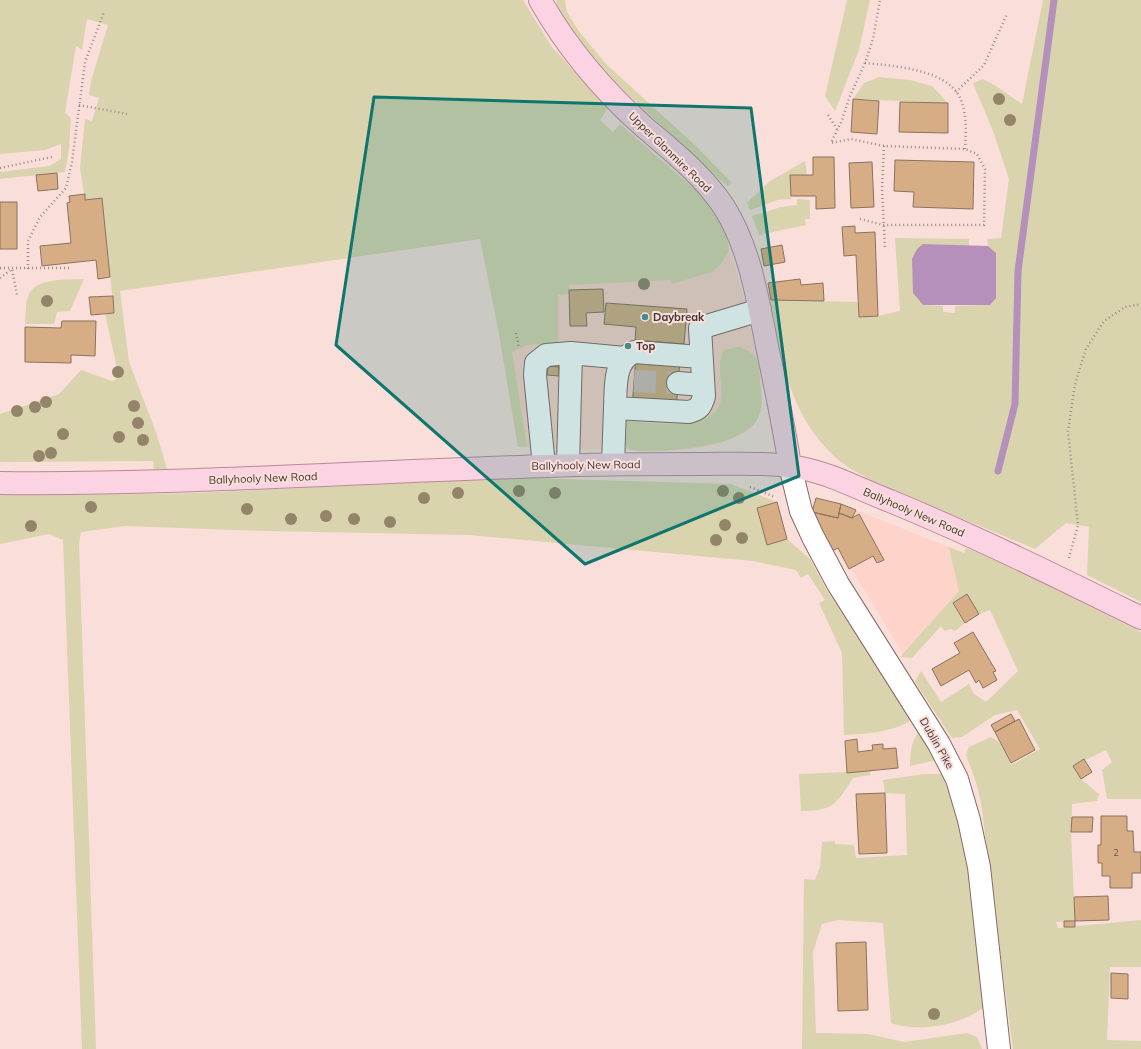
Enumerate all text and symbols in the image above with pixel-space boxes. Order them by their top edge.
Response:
street label: Upper Glanmire Road [626,109,714,195]
place label: Daybreak [653,310,705,324]
marker: Daybreak [640,312,650,322]
place label: Top [636,339,655,353]
marker: Top [623,341,633,351]
street label: Ballyhooly New Road [531,457,641,473]
street label: Ballyhooly New Road [208,469,318,487]
street label: Ballyhooly New Road [861,484,967,540]
street label: Dublin Pike [917,715,957,771]
house number: 2 [1113,847,1119,858]

